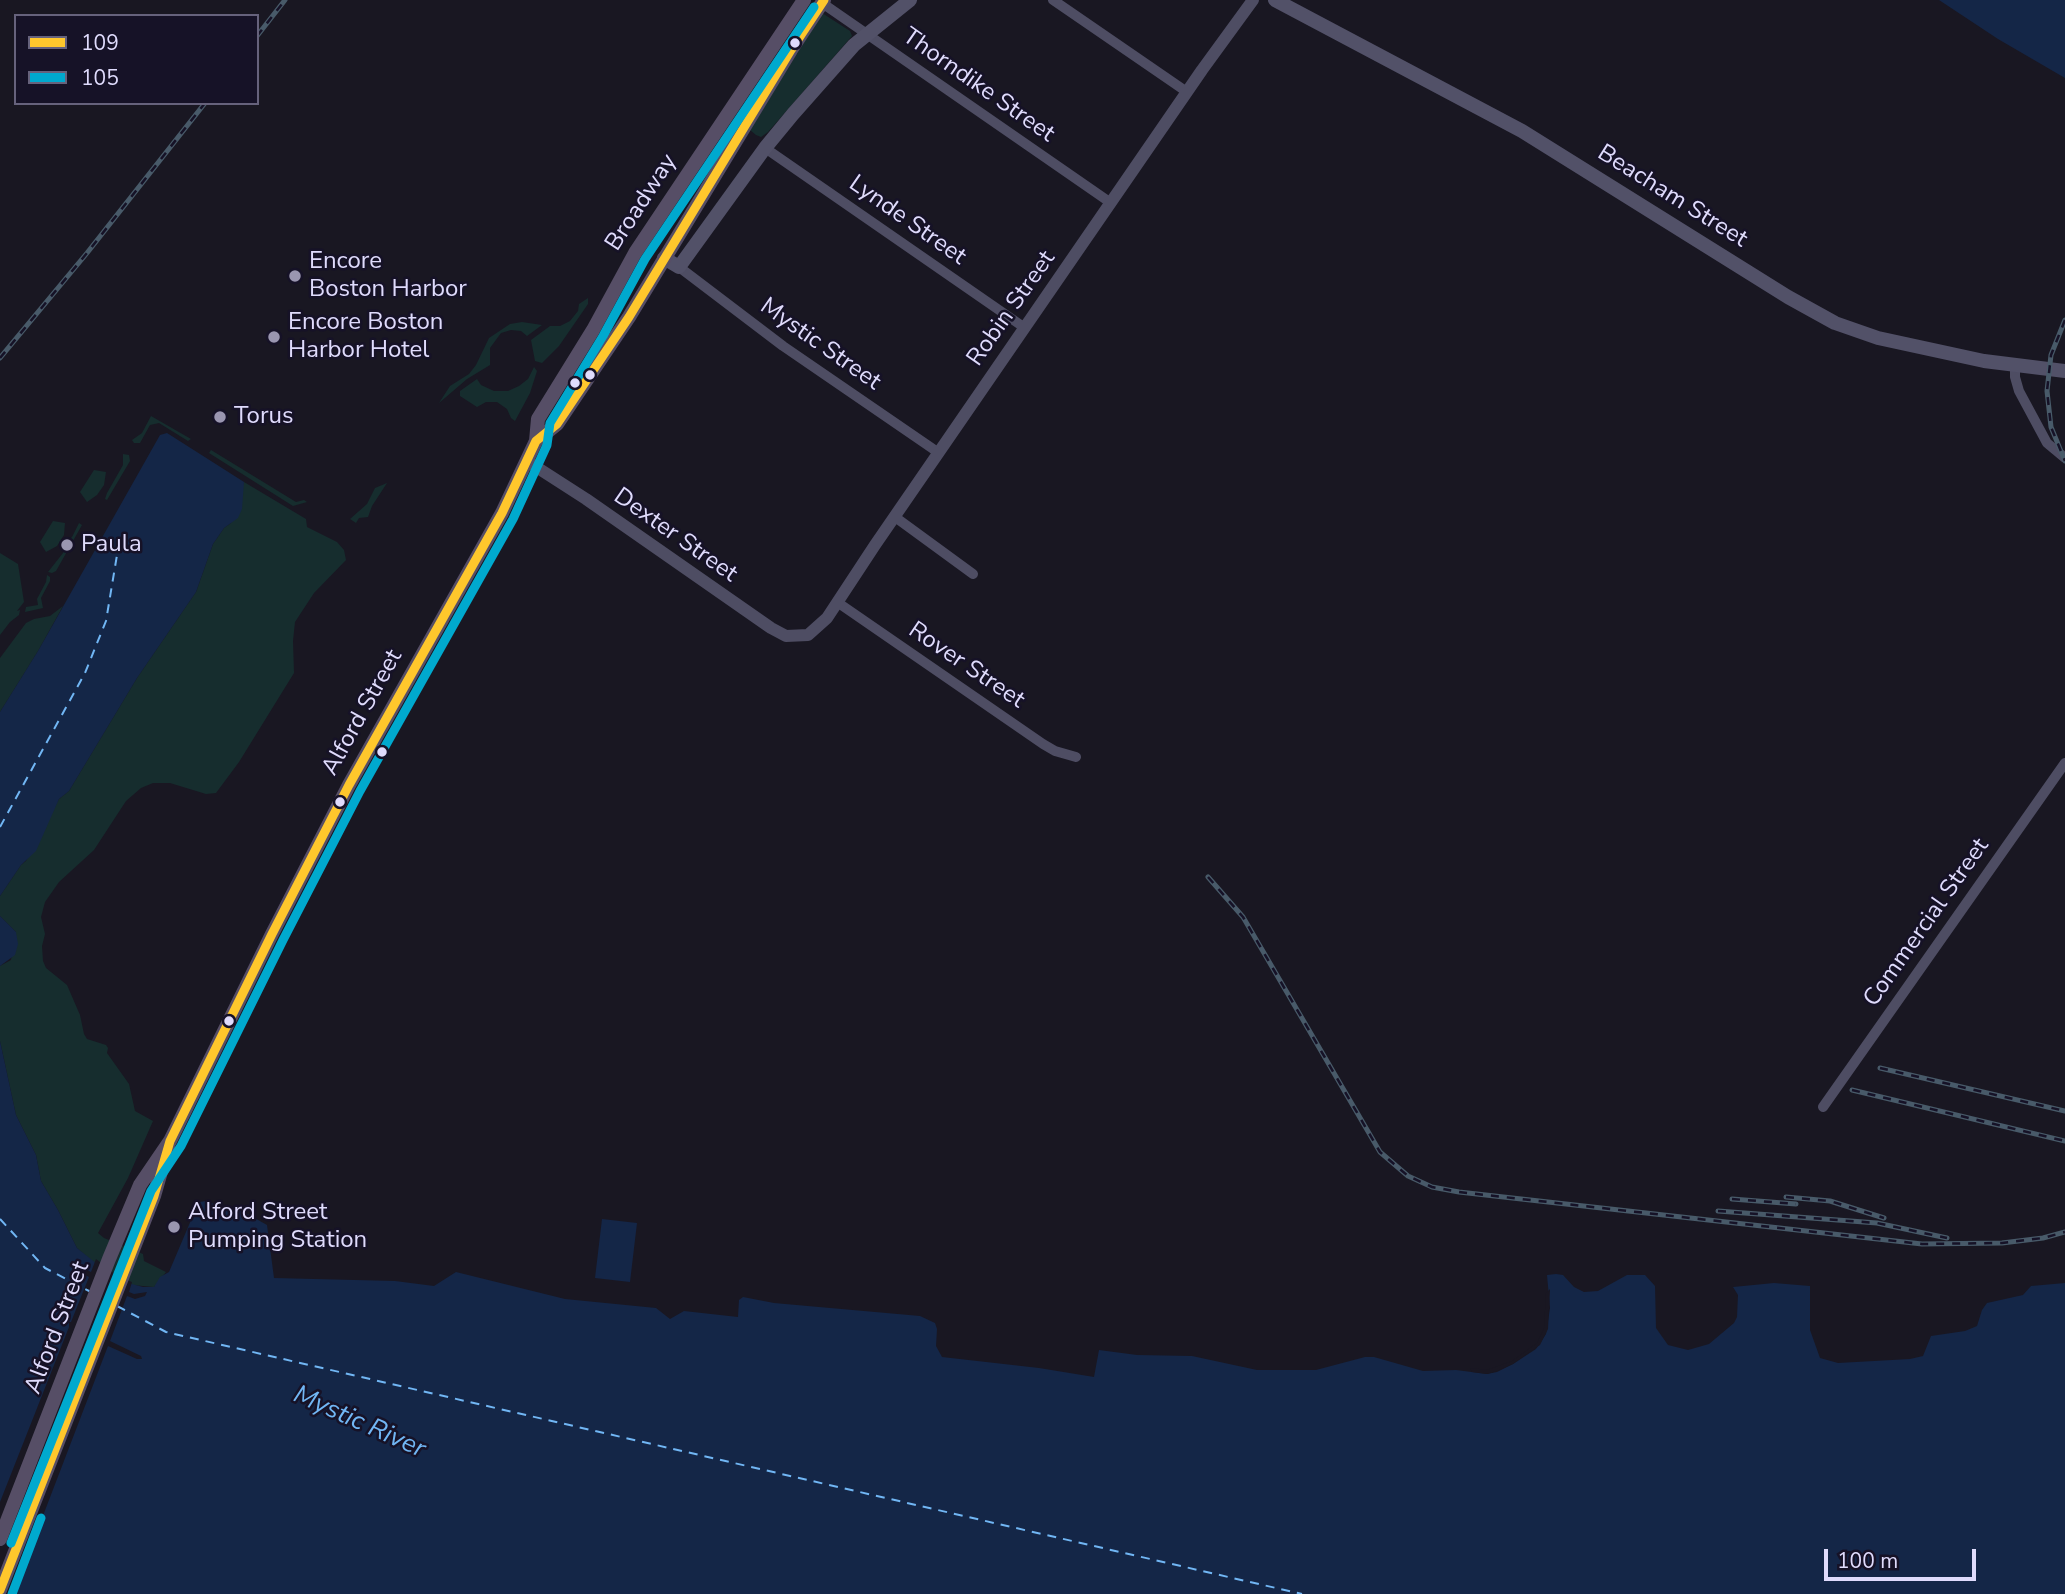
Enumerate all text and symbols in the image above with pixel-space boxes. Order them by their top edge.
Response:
legend [14,14,259,105]
street label: Thorndike Street [896,23,1060,149]
text: 109 [81,29,119,57]
unlabelled marker [788,36,802,50]
text: 105 [81,64,119,92]
street label: Beacham Street [1592,139,1752,255]
street label: Broadway [600,149,684,257]
street label: Lynde Street [843,170,971,272]
street label: Robin Street [962,246,1062,372]
place label: Encore Boston Harbor [309,248,467,304]
marker: Encore Boston Harbor [287,268,303,284]
street label: Mystic Street [754,293,886,397]
place label: Encore Boston Harbor Hotel [288,309,443,365]
marker: Encore Boston Harbor Hotel [266,329,282,345]
unlabelled marker [583,368,597,382]
unlabelled marker [568,376,582,390]
place label: Torus [234,403,294,431]
marker: Torus [212,409,228,425]
street label: Dexter Street [608,483,742,589]
place label: Paula [81,531,142,559]
marker: Paula [59,537,75,553]
street label: Rover Street [902,617,1030,715]
street label: Alford Street [317,645,409,781]
unlabelled marker [375,745,389,759]
unlabelled marker [333,795,347,809]
street label: Commercial Street [1858,833,1996,1013]
unlabelled marker [222,1014,236,1028]
place label: Alford Street Pumping Station [188,1199,367,1255]
marker: Alford Street Pumping Station [166,1219,182,1235]
street label: Alford Street [20,1258,96,1398]
water label: Mystic River [288,1380,430,1466]
scale bar [1827,1534,1979,1578]
text: 100 m [1837,1547,1898,1575]

